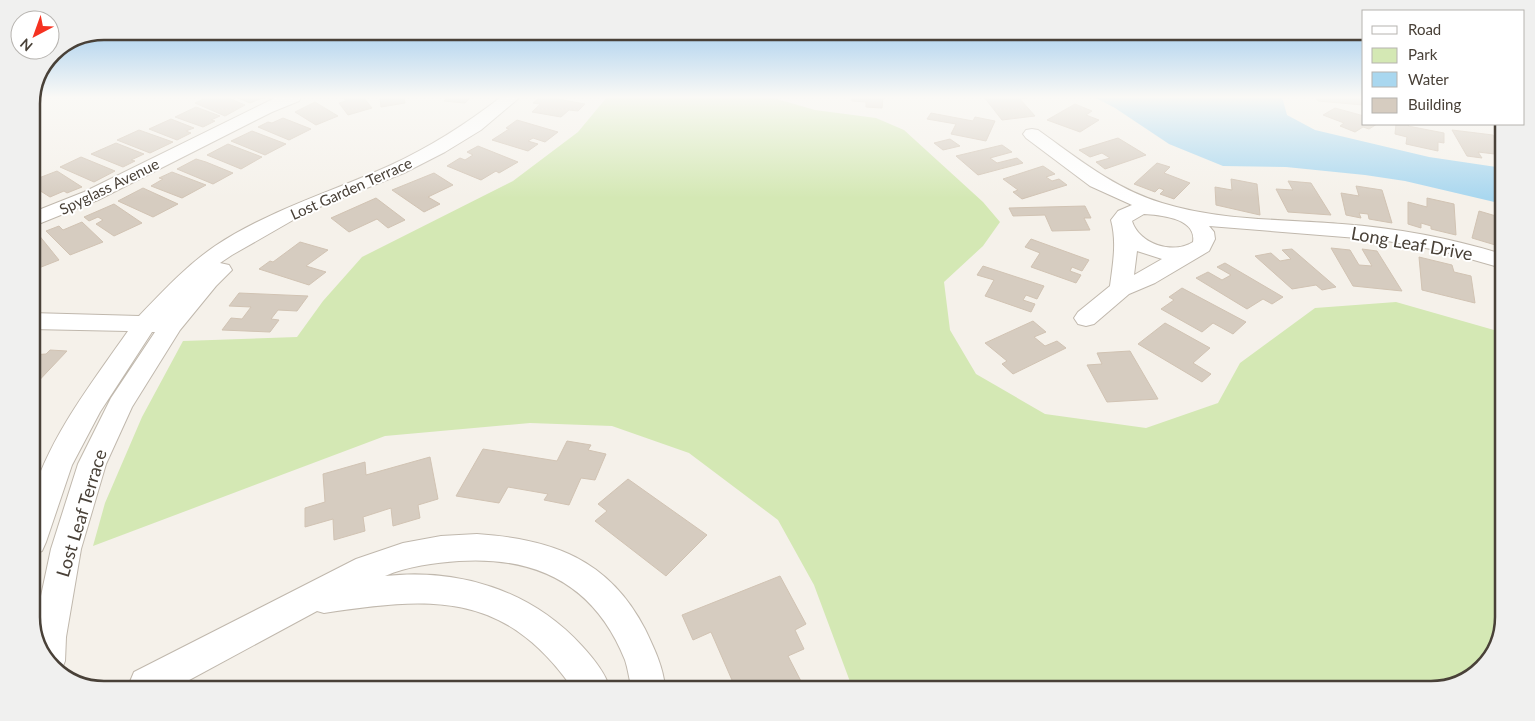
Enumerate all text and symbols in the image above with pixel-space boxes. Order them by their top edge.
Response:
north arrow [10,10,60,60]
legend [1362,10,1525,125]
text: Road [1408,20,1441,38]
text: N [16,35,36,55]
text: Park [1408,45,1438,63]
text: Water [1408,70,1449,88]
text: Building [1408,95,1461,113]
street label: Lost Garden Terrace [287,153,415,223]
street label: Spyglass Avenue [56,154,162,218]
street label: Long Leaf Drive [1349,221,1475,265]
street label: Lost Leaf Terrace [51,446,111,580]

